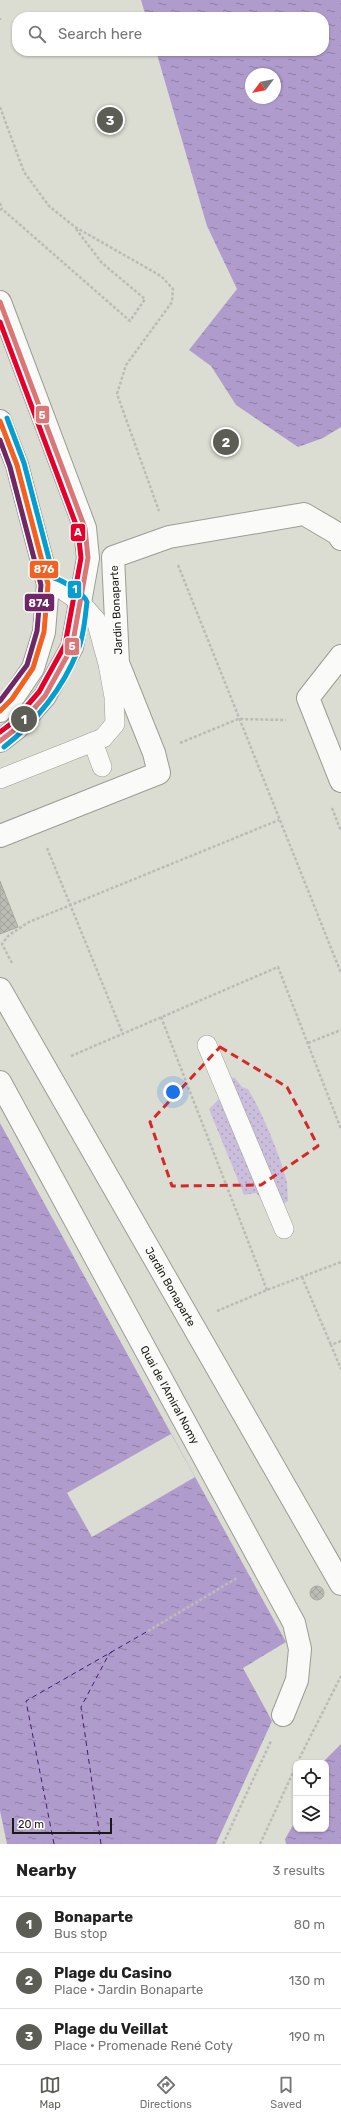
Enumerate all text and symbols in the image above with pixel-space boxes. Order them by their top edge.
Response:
search box [12,12,329,56]
icon: search [26,23,48,45]
text: Search here [58,25,142,43]
north arrow [245,68,281,104]
pin: 3 [97,105,123,135]
line badge: 5 [35,405,50,424]
text: 5 [38,409,46,422]
pin: 2 [213,427,239,457]
line badge: A [70,523,86,542]
text: A [74,526,82,539]
line badge: 876 [29,560,59,579]
text: 876 [34,563,54,576]
street label: Jardin Bonaparte [108,565,125,655]
line badge: 1 [67,580,82,599]
text: 1 [72,583,78,596]
line badge: 874 [24,593,55,612]
text: 874 [29,597,50,610]
line badge: 5 [64,637,80,656]
text: 5 [68,640,76,653]
pin: 1 [11,704,37,734]
your location [163,1082,183,1102]
street label: Jardin Bonaparte [142,1245,198,1329]
street label: Quai de l'Amiral Nomy [137,1343,202,1447]
map controls [293,1760,329,1832]
button: locate [293,1760,329,1796]
button: layers [293,1796,329,1832]
scale bar [12,1816,112,1835]
text: 20 m [18,1818,44,1831]
text: Nearby [16,1860,77,1880]
text: 3 results [273,1863,325,1878]
text: Bonaparte [54,1908,133,1926]
text: 1 [26,1917,32,1932]
text: 80 m [294,1917,325,1932]
text: Bus stop [54,1926,107,1941]
text: Plage du Casino [54,1964,172,1982]
text: 2 [25,1973,33,1988]
text: 130 m [289,1973,325,1988]
text: Place · Jardin Bonaparte [54,1982,203,1997]
text: Plage du Veillat [54,2020,168,2038]
text: 3 [25,2029,33,2044]
text: 190 m [289,2029,325,2044]
text: Place · Promenade René Coty [54,2038,233,2053]
tab: Map [39,2074,61,2111]
tab: Directions [140,2074,192,2111]
tab: Saved [270,2074,302,2111]

